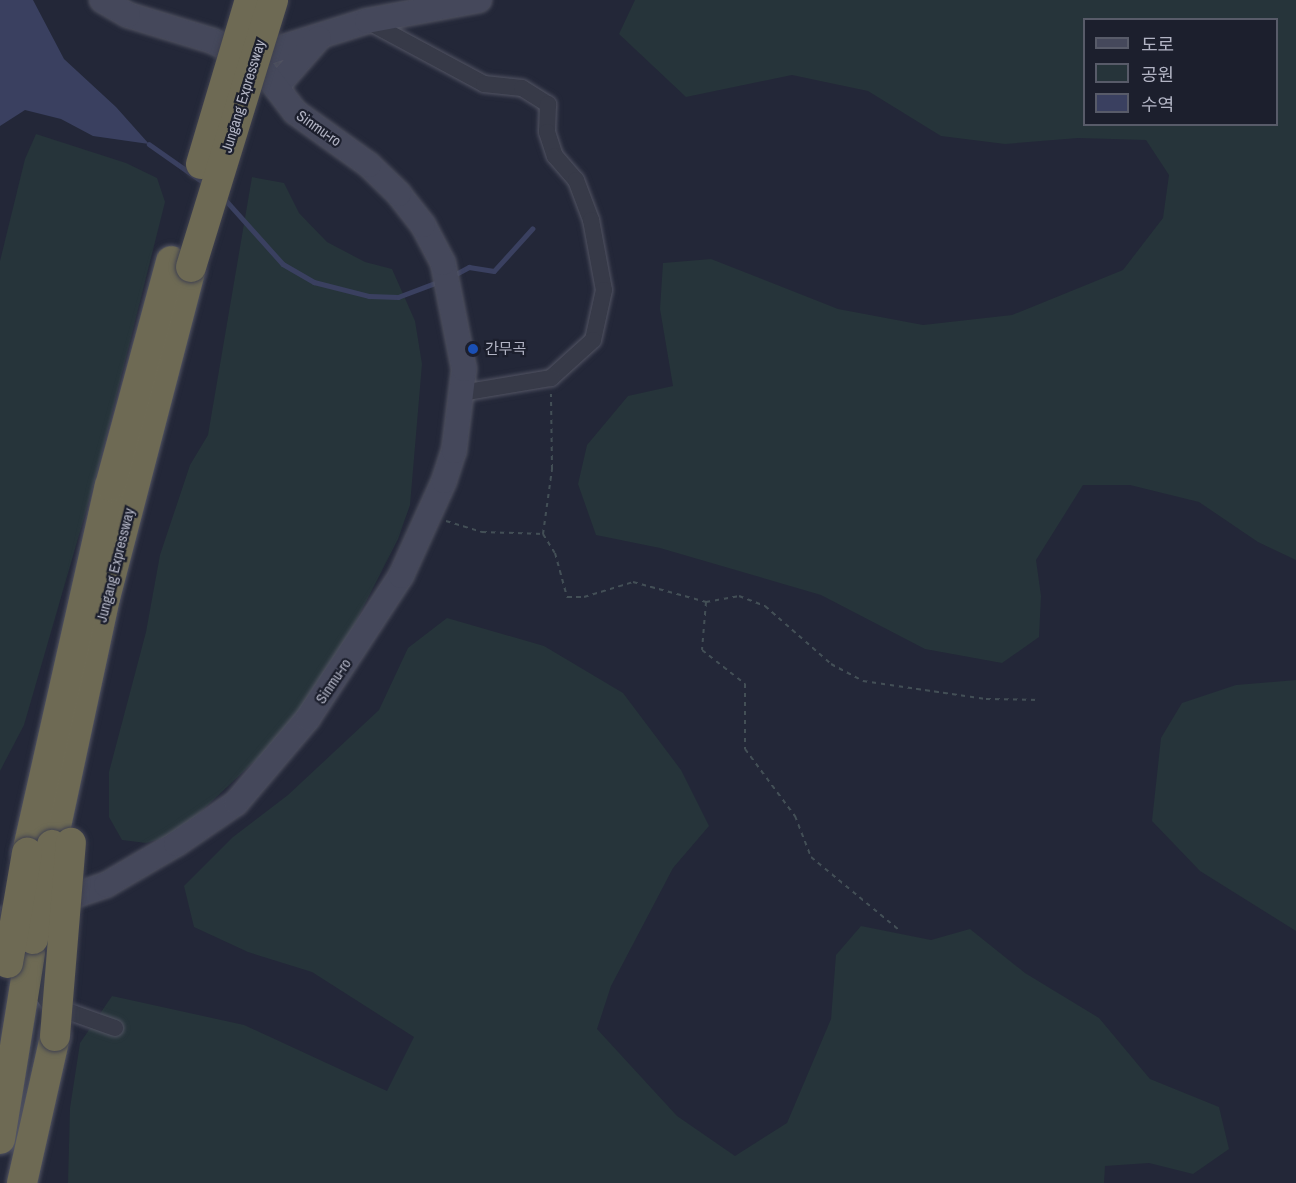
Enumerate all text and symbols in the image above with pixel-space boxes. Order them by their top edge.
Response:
legend [1083,18,1278,126]
text: 도로 [1141,32,1174,57]
street label: Jungang Expressway [217,37,269,155]
text: 공원 [1141,62,1174,87]
text: 수역 [1141,92,1174,117]
street label: Sinmu-ro [293,106,345,150]
place label: 간무곡 [485,340,526,358]
marker: 간무곡 [466,342,480,356]
street label: Jungang Expressway [92,506,138,624]
street label: Sinmu-ro [311,655,355,707]

